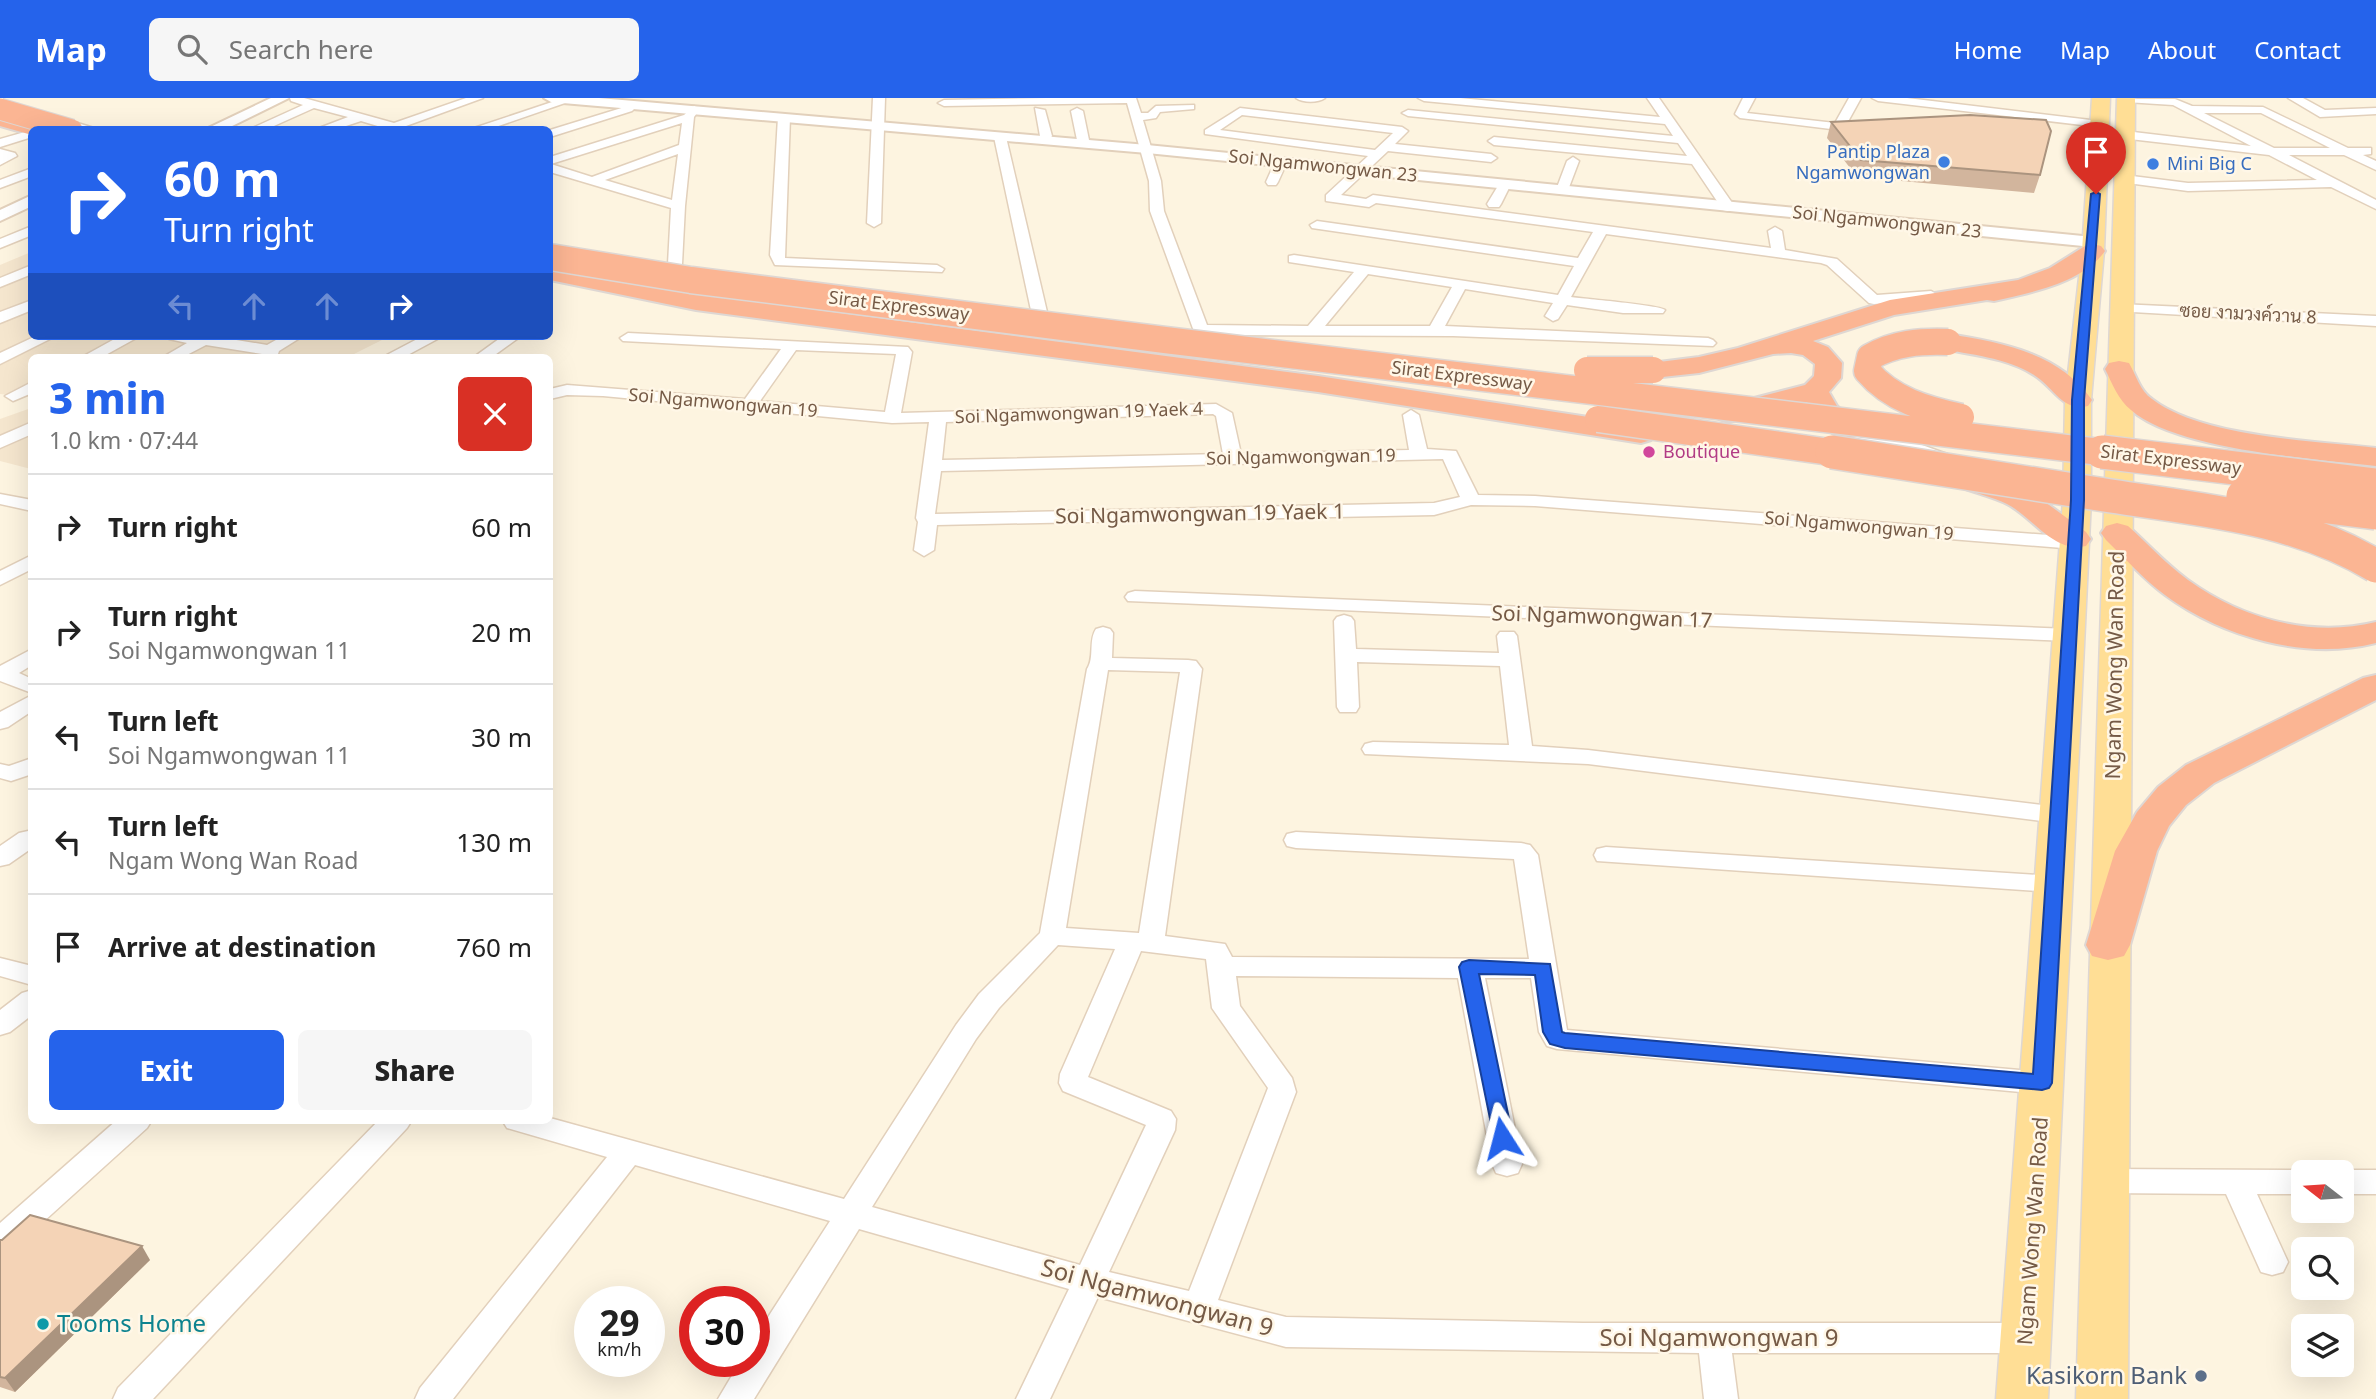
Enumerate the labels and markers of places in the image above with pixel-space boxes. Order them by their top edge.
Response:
pin [2066,122,2126,194]
place label: Pantip Plaza Ngamwongwan [1796,139,1930,184]
place label: Mini Big C [2167,151,2252,175]
marker: Pantip Plaza Ngamwongwan [1936,154,1952,170]
marker: Mini Big C [2145,156,2161,172]
place label: Boutique [1663,439,1740,463]
marker: Boutique [1641,444,1657,460]
place label: Tooms Home [57,1306,206,1339]
marker: Tooms Home [35,1316,51,1332]
place label: Kasikorn Bank [2026,1358,2187,1391]
marker: Kasikorn Bank [2193,1368,2209,1384]

